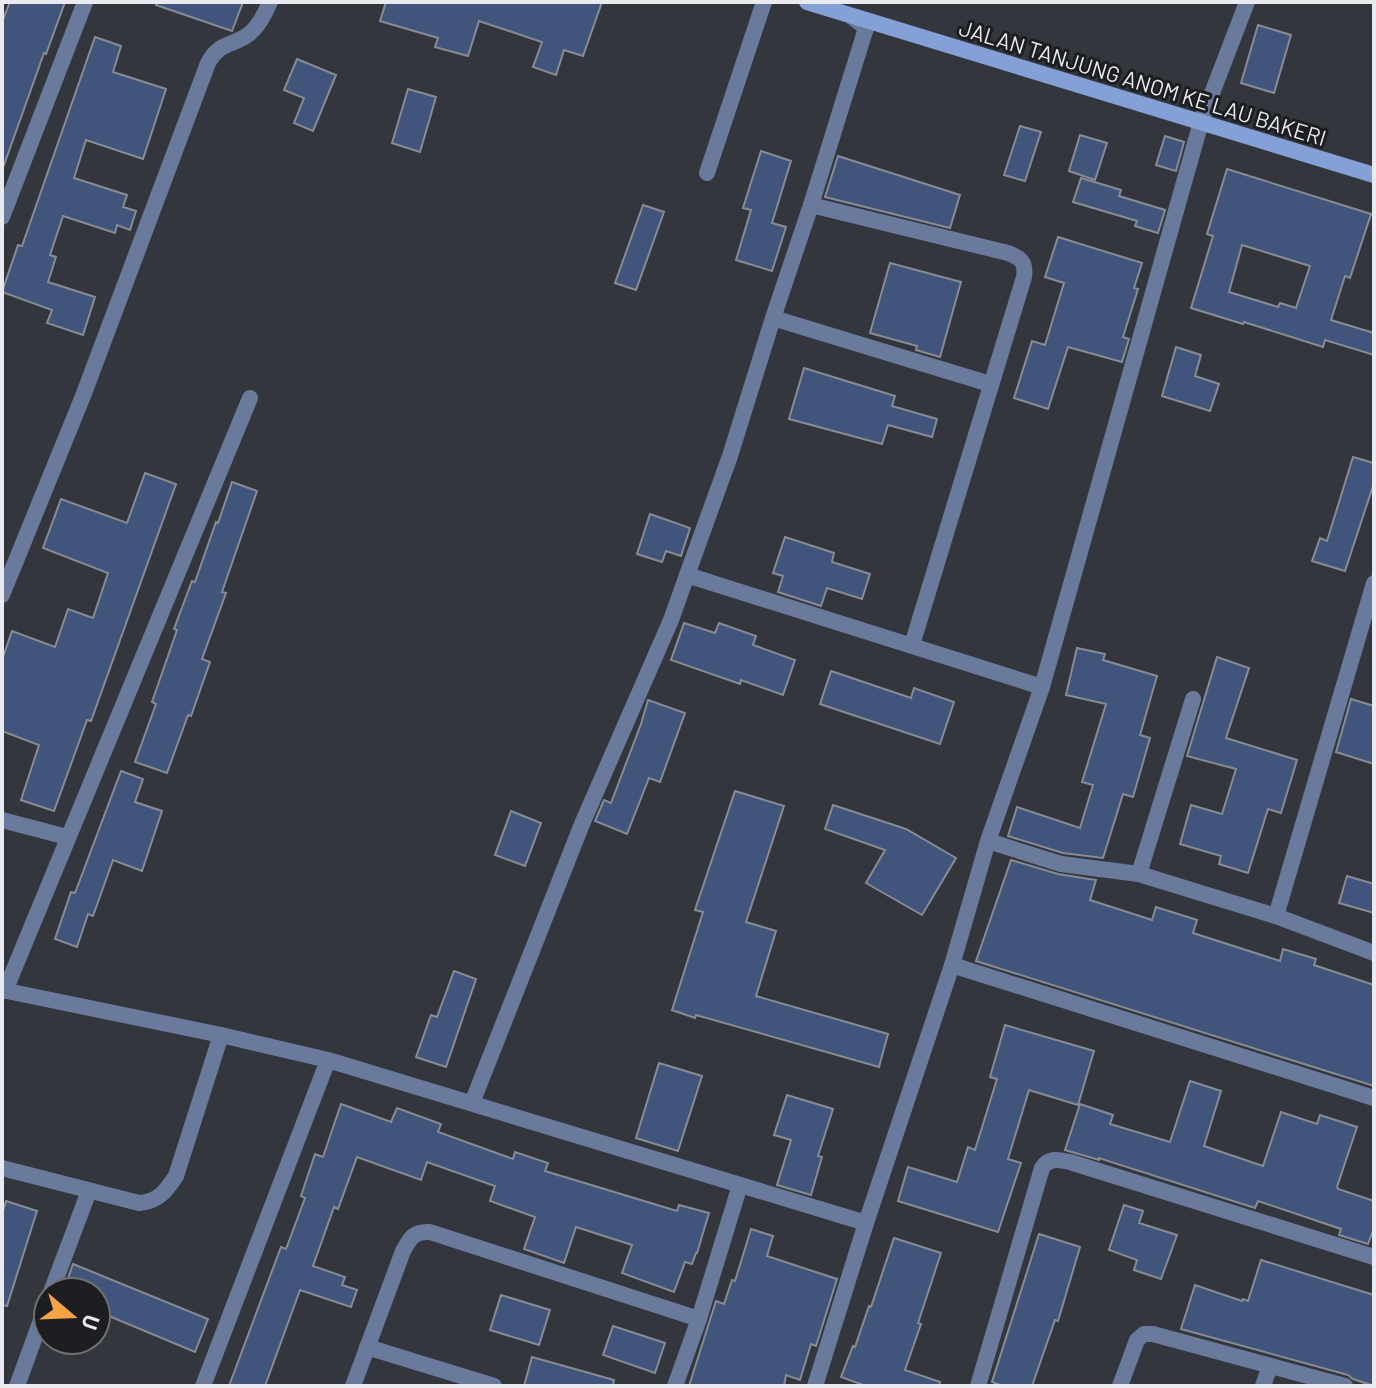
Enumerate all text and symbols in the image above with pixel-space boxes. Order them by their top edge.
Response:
street label: JALAN TANJUNG ANOM KE LAU BAKERI [956,14,1330,150]
north arrow [32,1276,112,1356]
text: U [77,1312,106,1334]

